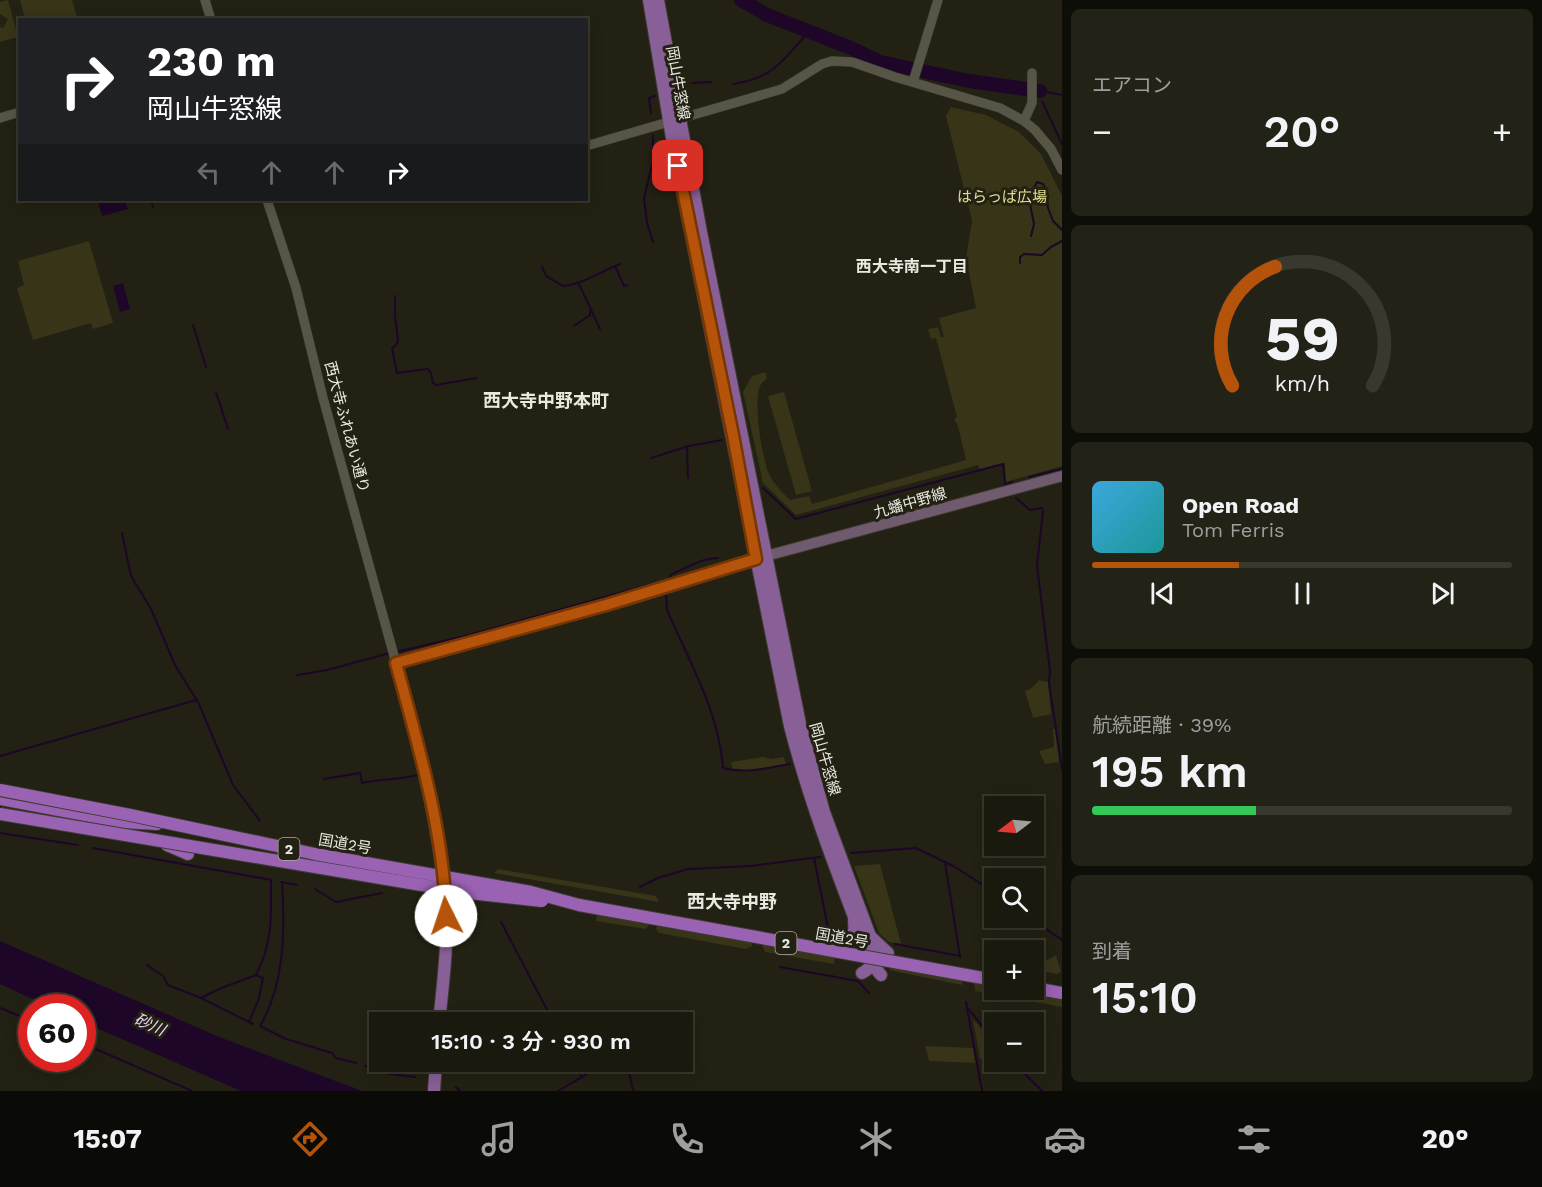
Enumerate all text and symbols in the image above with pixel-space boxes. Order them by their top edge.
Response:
text: 230 m [147,37,276,86]
icon: right [48,42,126,120]
street label: 岡山牛窓線 [663,44,693,122]
text: エアコン [1092,73,1172,97]
text: 岡山牛窓線 [147,93,282,125]
text: 20° [1264,105,1340,158]
text: − [1092,112,1112,151]
text: + [1492,112,1512,151]
pin [652,140,703,191]
icon: arrive [661,149,694,182]
icon: left [192,156,225,189]
icon: ahead [255,156,288,189]
icon: ahead [318,156,351,189]
icon: right [381,156,414,189]
park label: はらっぱ広場 [957,188,1047,206]
district label: 西大寺南一丁目 [856,257,968,276]
text: 59 [1265,302,1339,375]
street label: 西大寺ふれあい通り [321,359,373,495]
text: km/h [1274,372,1330,397]
district label: 西大寺中野本町 [483,390,609,411]
street label: 九蟠中野線 [871,484,949,522]
text: Open Road [1182,493,1299,518]
text: Tom Ferris [1182,518,1285,542]
icon: previous [1146,577,1179,610]
icon: pause [1286,577,1319,610]
icon: next [1426,577,1459,610]
text: 航続距離 · 39% [1092,713,1231,737]
street label: 岡山牛窓線 [806,720,844,798]
text: 195 km [1092,745,1248,798]
north arrow [984,796,1044,856]
map controls [984,796,1044,1072]
street label: 国道2号 [317,830,373,858]
road number: 2 [278,838,300,860]
button: search [984,868,1044,928]
position arrow [414,884,478,948]
district label: 西大寺中野 [687,891,777,912]
street label: 国道2号 [814,924,870,952]
road number: 2 [776,932,796,954]
text: 到着 [1092,939,1132,963]
button: + [984,940,1044,1000]
text: 15:10 [1092,971,1198,1024]
speed limit sign: 60 [18,994,96,1072]
water label: 砂川 [131,1009,170,1040]
button: − [984,1012,1044,1072]
text: 15:10 · 3 分 · 930 m [431,1029,631,1054]
icon: directions [289,1118,331,1160]
icon: music [478,1118,520,1160]
icon: phone [666,1118,708,1160]
icon: climate [855,1118,897,1160]
icon: car [1044,1118,1086,1160]
icon: filters [1233,1118,1275,1160]
text: 15:07 [73,1123,142,1155]
text: 20° [1422,1123,1469,1155]

